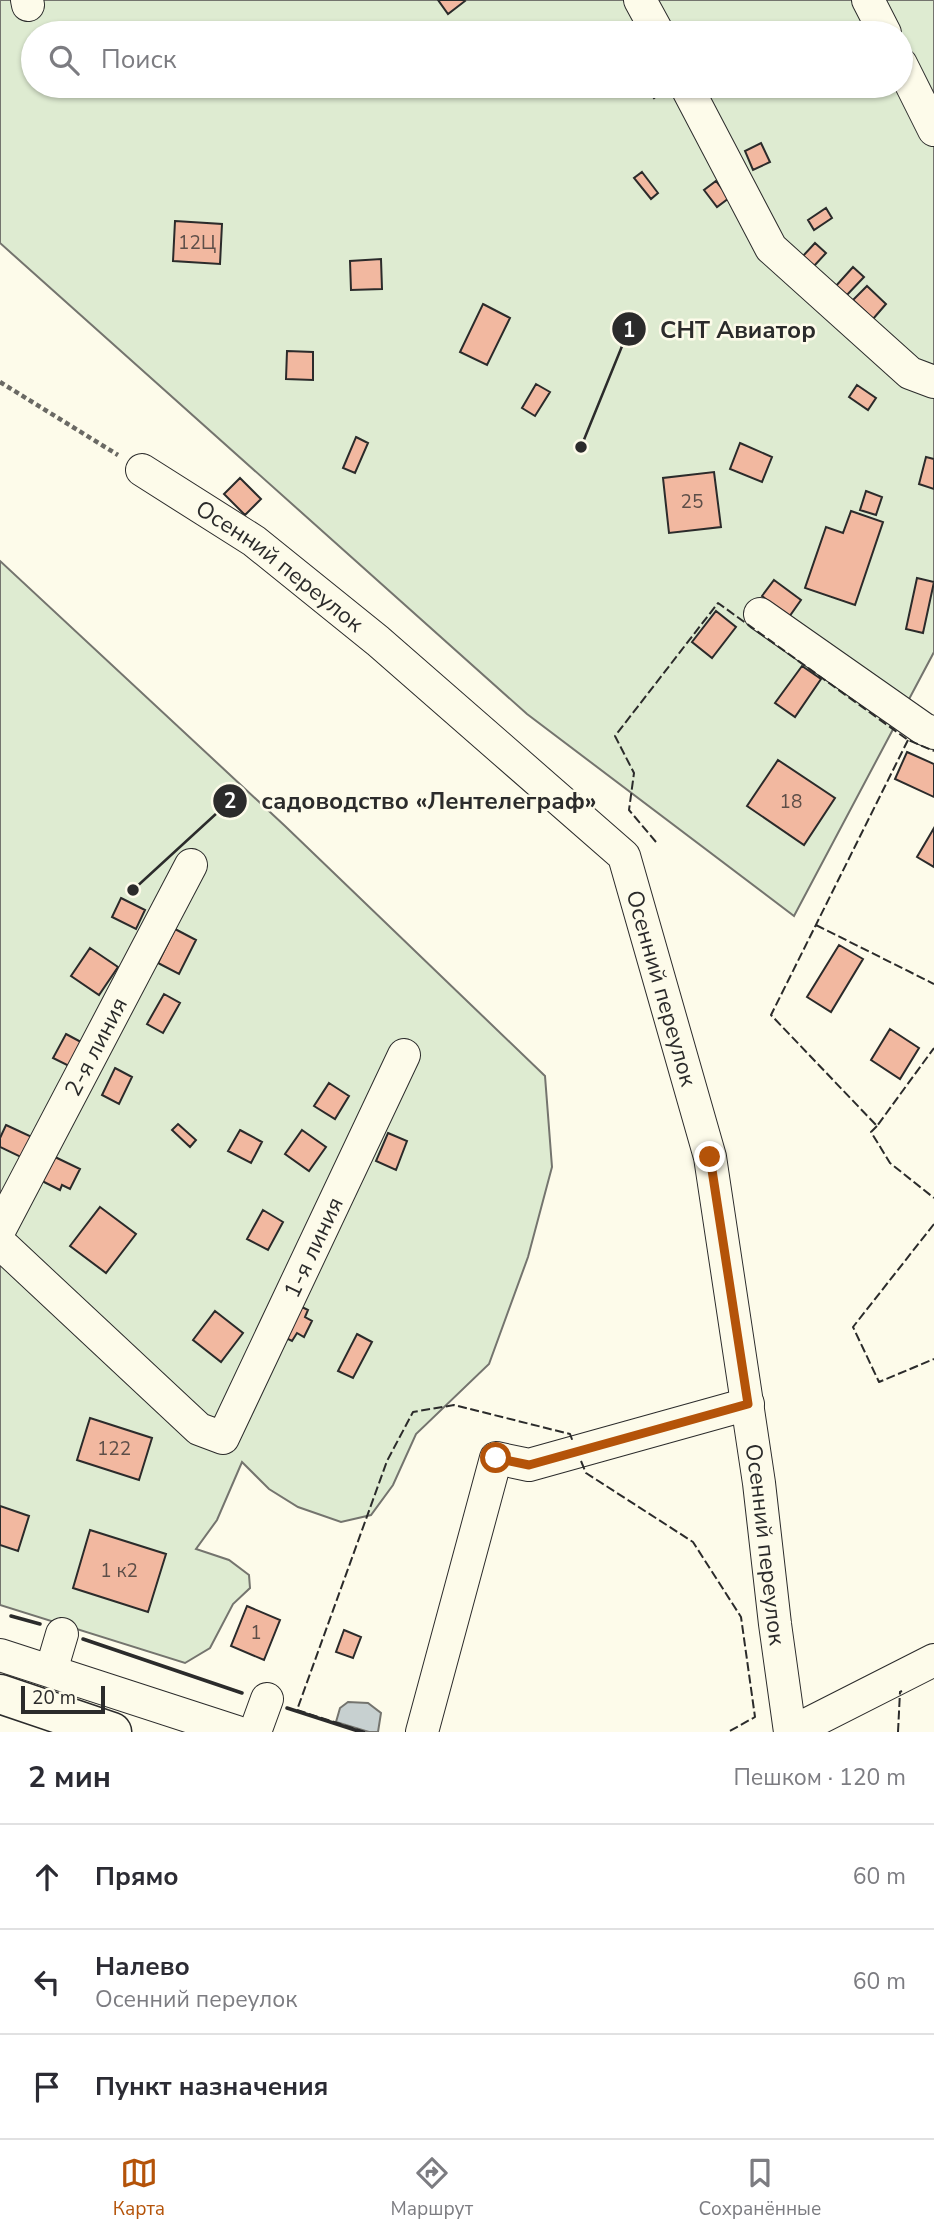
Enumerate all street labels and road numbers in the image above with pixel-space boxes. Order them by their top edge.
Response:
street label: Осенний переулок [190,493,371,639]
street label: Осенний переулок [619,887,705,1091]
street label: 2-я линия [57,992,135,1102]
street label: 1-я линия [276,1192,350,1303]
street label: Осенний переулок [738,1442,793,1648]

